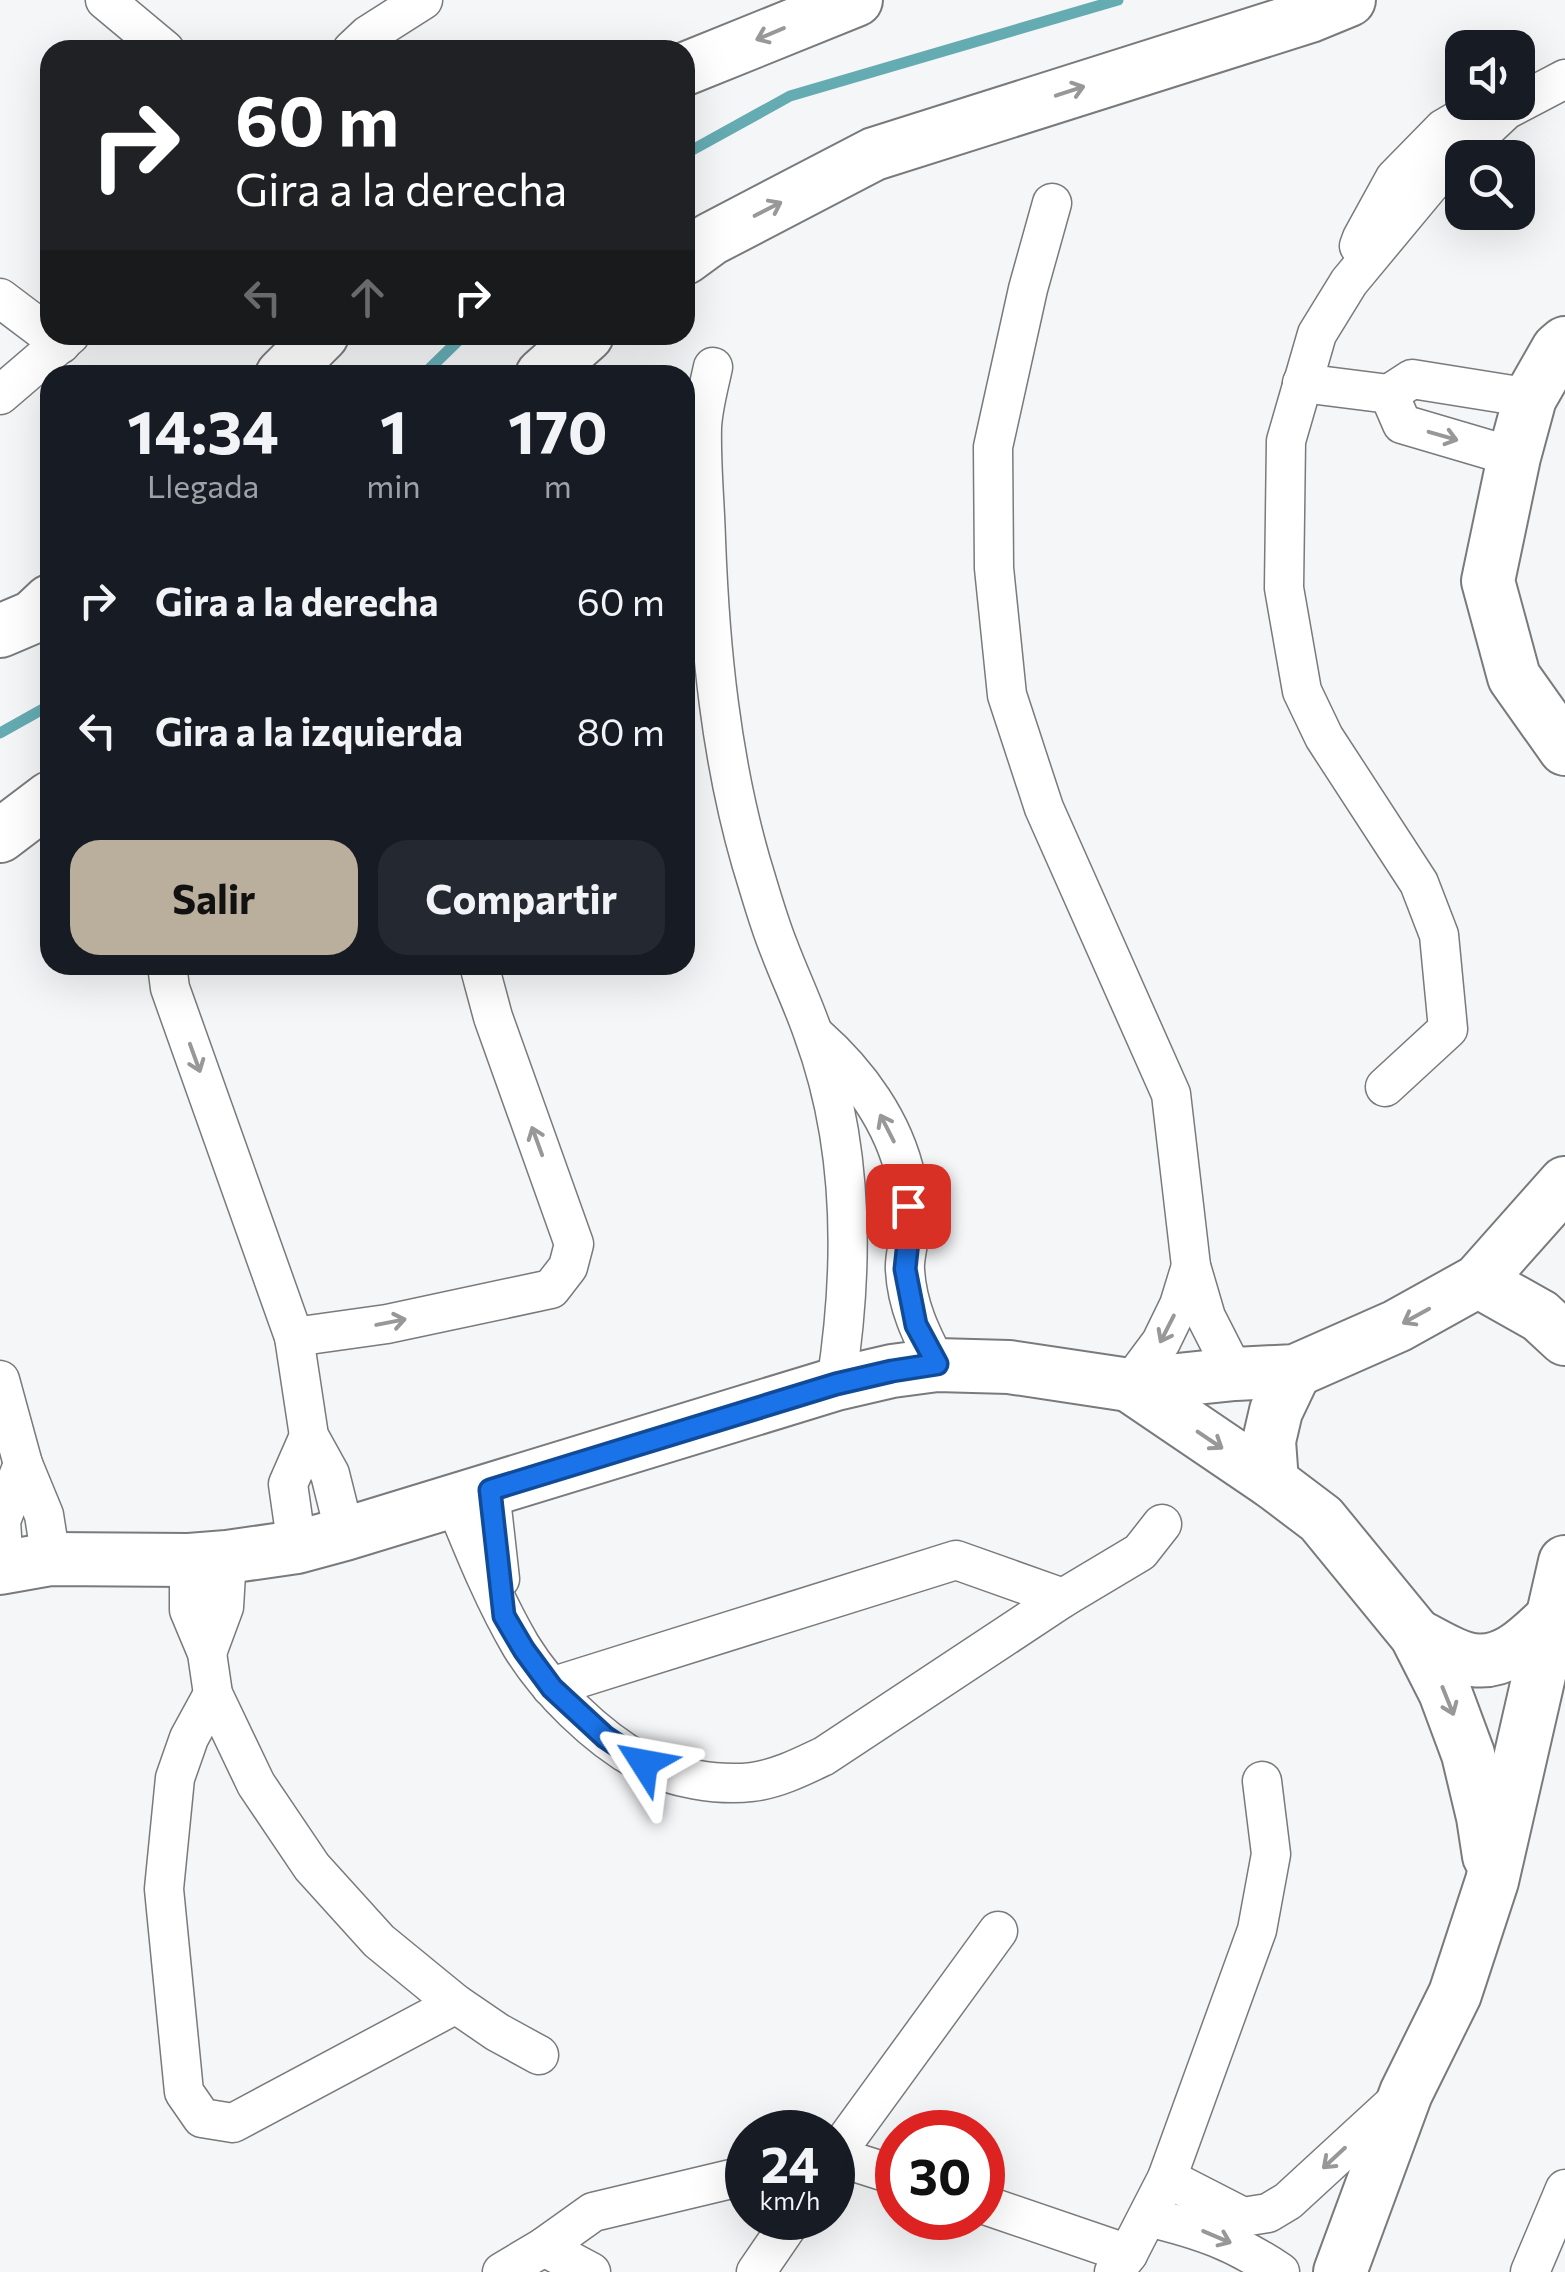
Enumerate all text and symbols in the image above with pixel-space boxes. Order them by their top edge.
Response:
one-way arrow [755,26,786,44]
map controls [1445,30,1535,230]
button: sound [1445,30,1535,120]
text: 60 m [235,75,399,160]
icon: right [70,80,200,210]
one-way arrow [1054,81,1086,99]
button: search [1445,140,1535,230]
text: Gira a la derecha [235,160,567,215]
one-way arrow [753,199,783,218]
icon: left [235,270,290,325]
icon: ahead [340,270,395,325]
icon: right [445,270,500,325]
text: 14:34 [127,393,279,466]
text: 1 [380,393,407,466]
text: 170 [508,393,608,466]
one-way arrow [1427,428,1458,446]
text: Llegada [147,465,259,505]
text: min [366,465,421,505]
text: m [544,465,572,505]
icon: right [70,573,125,628]
text: Gira a la derecha [155,577,439,624]
text: 60 m [577,577,665,624]
icon: left [70,703,125,758]
text: Gira a la izquierda [155,707,463,754]
text: 80 m [577,707,665,754]
button: Salir [70,840,358,955]
button: Compartir [378,840,665,955]
one-way arrow [187,1042,205,1073]
one-way arrow [877,1113,896,1143]
one-way arrow [527,1126,545,1157]
pin [866,1164,951,1249]
icon: arrive [881,1179,936,1234]
one-way arrow [1401,1306,1431,1326]
one-way arrow [374,1312,406,1331]
one-way arrow [1157,1314,1176,1343]
one-way arrow [1195,1429,1223,1450]
one-way arrow [1440,1685,1458,1716]
position arrow [592,1711,696,1815]
speed limit sign: 30 [875,2110,1005,2240]
text: 24 [761,2132,819,2193]
one-way arrow [1322,2147,1347,2170]
text: km/h [760,2185,820,2215]
one-way arrow [1201,2229,1232,2247]

